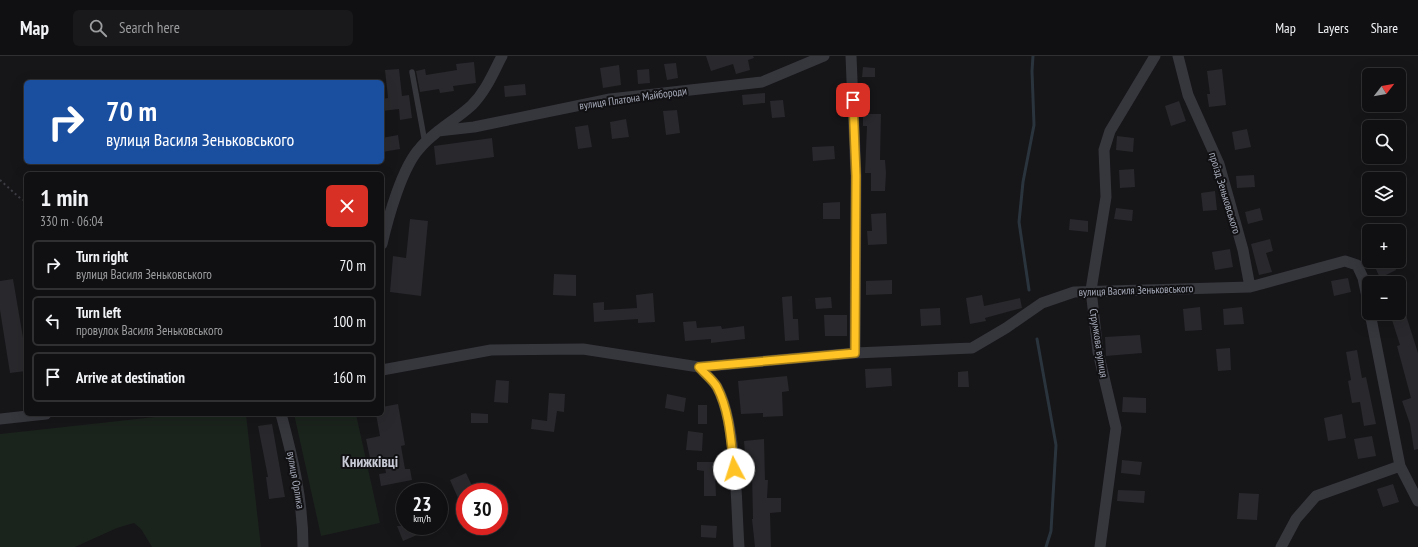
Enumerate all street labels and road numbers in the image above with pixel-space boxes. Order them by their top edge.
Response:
street label: вулиця Платона Майбороди [578,84,688,112]
street label: проїзд Зеньковського [1206,151,1244,236]
street label: вулиця Василя Зеньковського [1078,281,1194,299]
street label: Струмкова вулиця [1087,308,1111,378]
street label: вулиця Орлика [284,450,308,510]

